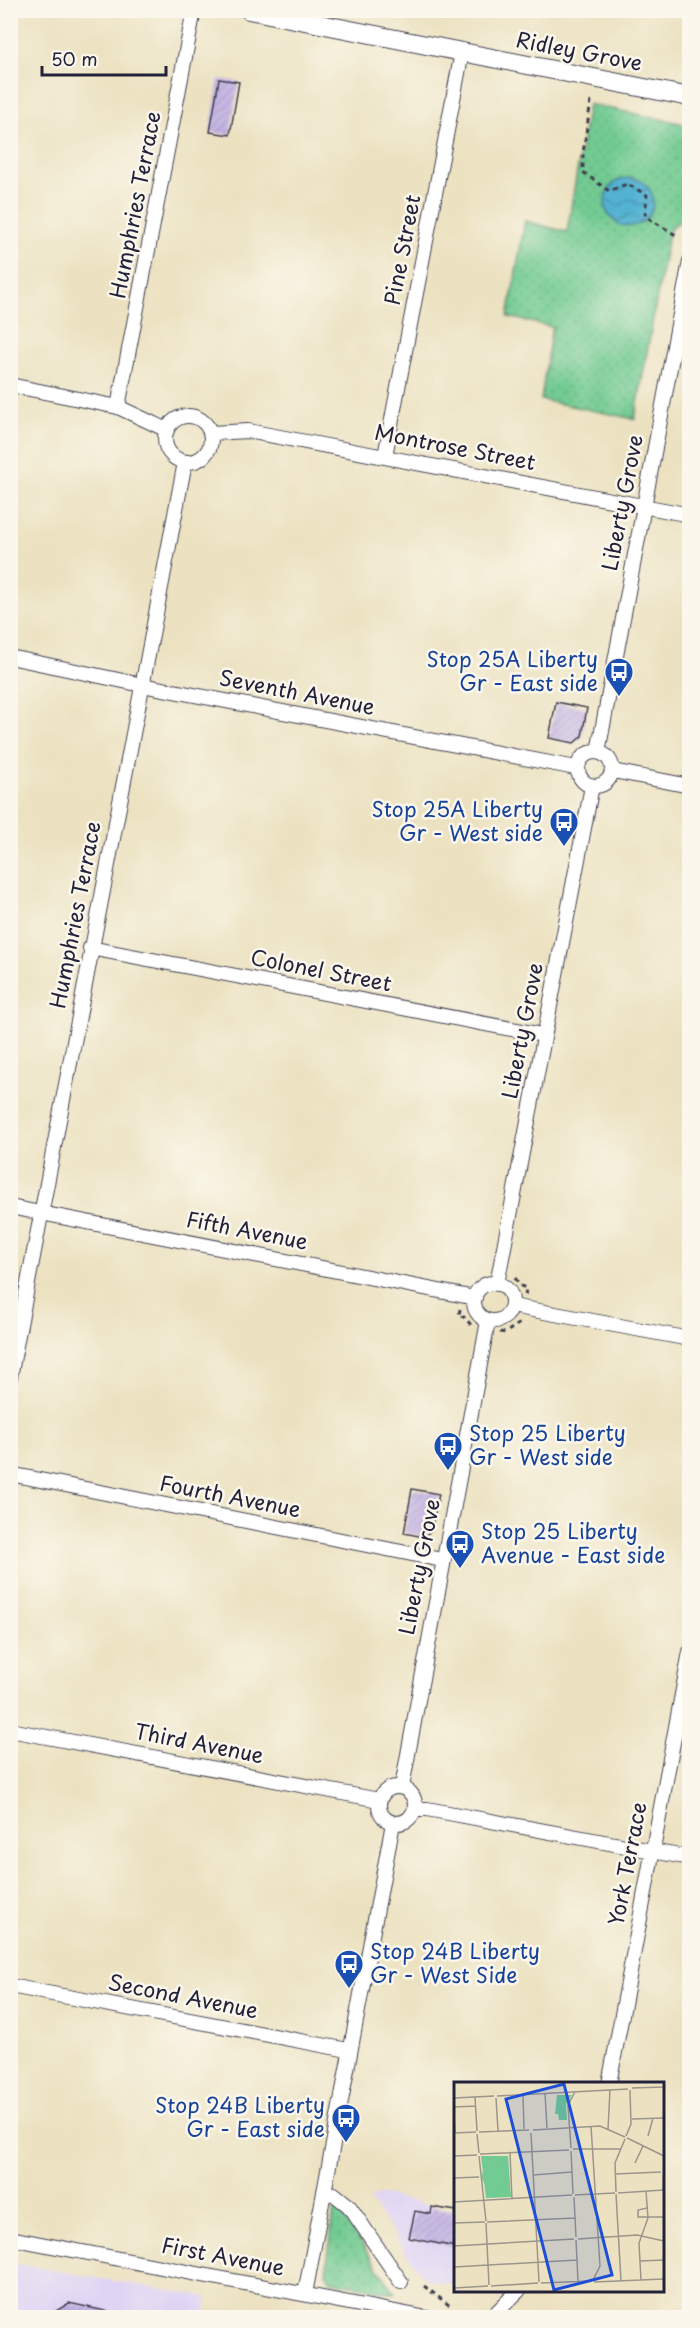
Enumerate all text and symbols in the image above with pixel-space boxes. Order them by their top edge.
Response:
street label: Ridley Grove [514,22,645,78]
scale bar [42,39,166,77]
text: 50 m [51,45,98,72]
street label: Humphries Terrace [100,108,168,301]
street label: Pine Street [375,192,427,308]
street label: Montrose Street [372,415,538,477]
street label: Liberty Grove [592,432,650,573]
place label: Stop 25A Liberty Gr - East side [426,642,598,698]
bus stop icon: Stop 25A Liberty Gr - East side [603,656,635,698]
street label: Seventh Avenue [217,660,378,722]
place label: Stop 25A Liberty Gr - West side [371,792,543,848]
bus stop icon: Stop 25A Liberty Gr - West side [548,806,580,848]
street label: Humphries Terrace [40,818,108,1011]
street label: Colonel Street [248,940,395,998]
street label: Liberty Grove [492,960,550,1101]
street label: Fifth Avenue [184,1202,311,1256]
place label: Stop 25 Liberty Gr - West side [469,1416,626,1472]
bus stop icon: Stop 25 Liberty Gr - West side [432,1430,464,1472]
street label: Fourth Avenue [157,1466,304,1524]
street label: Liberty Grove [389,1496,447,1637]
place label: Stop 25 Liberty Avenue - East side [481,1514,665,1570]
bus stop icon: Stop 25 Liberty Avenue - East side [444,1528,476,1570]
street label: Third Avenue [132,1714,267,1770]
street label: York Terrace [598,1799,654,1928]
place label: Stop 24B Liberty Gr - West Side [370,1934,540,1990]
bus stop icon: Stop 24B Liberty Gr - West Side [333,1948,365,1990]
street label: Second Avenue [106,1965,261,2025]
inset map [454,2082,664,2292]
place label: Stop 24B Liberty Gr - East side [155,2088,325,2144]
bus stop icon: Stop 24B Liberty Gr - East side [330,2102,362,2144]
street label: First Avenue [159,2227,288,2283]

